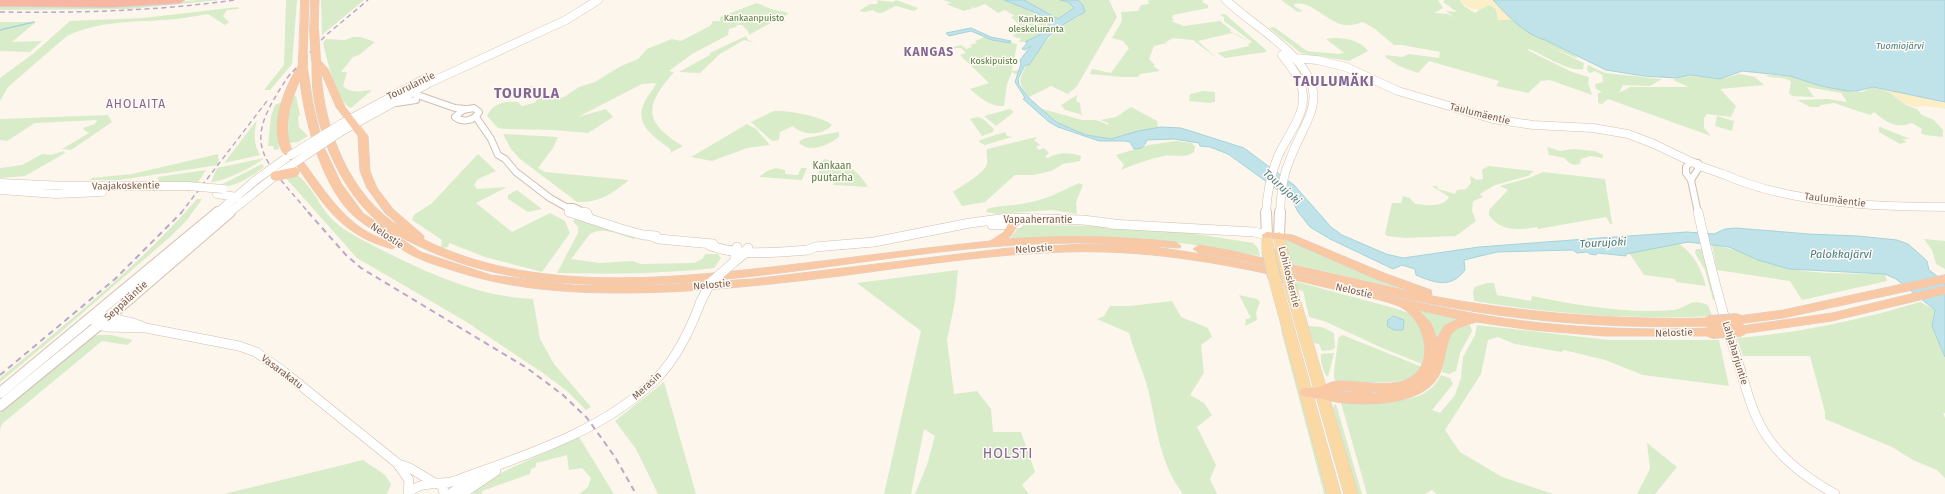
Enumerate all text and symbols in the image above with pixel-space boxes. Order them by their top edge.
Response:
park label: Kankaanpuisto [724,13,784,23]
park label: Kankaan oleskeluranta [1008,14,1064,34]
water label: Tuomiojärvi [1876,41,1924,51]
district label: KANGAS [904,45,954,59]
park label: Koskipuisto [970,56,1018,66]
street label: Tourulantie [385,69,437,103]
district label: TAULUMÄKI [1293,72,1375,90]
district label: TOURULA [494,85,560,102]
district label: AHOLAITA [106,97,166,111]
street label: Taulumäentie [1449,101,1511,127]
park label: Kankaan puutarha [811,160,853,184]
water label: Tourujoki [1260,167,1304,207]
street label: Vaajakoskentie [92,179,160,193]
street label: Taulumäentie [1804,190,1866,210]
street label: Vapaaherrantie [1003,214,1073,226]
street label: Nelostie [368,221,406,251]
water label: Tourujoki [1579,235,1627,251]
street label: Nelostie [1015,242,1053,256]
street label: Lohikoskentie [1276,245,1302,309]
water label: Palokkajärvi [1810,248,1872,261]
street label: Nelostie [693,277,731,293]
street label: Seppäläntie [102,278,150,324]
street label: Nelostie [1334,281,1374,301]
street label: Lahjaharjuntie [1720,320,1750,386]
street label: Nelostie [1655,326,1693,340]
street label: Vasarakatu [259,352,305,392]
street label: Merasin [630,370,664,402]
district label: HOLSTI [983,445,1033,462]

